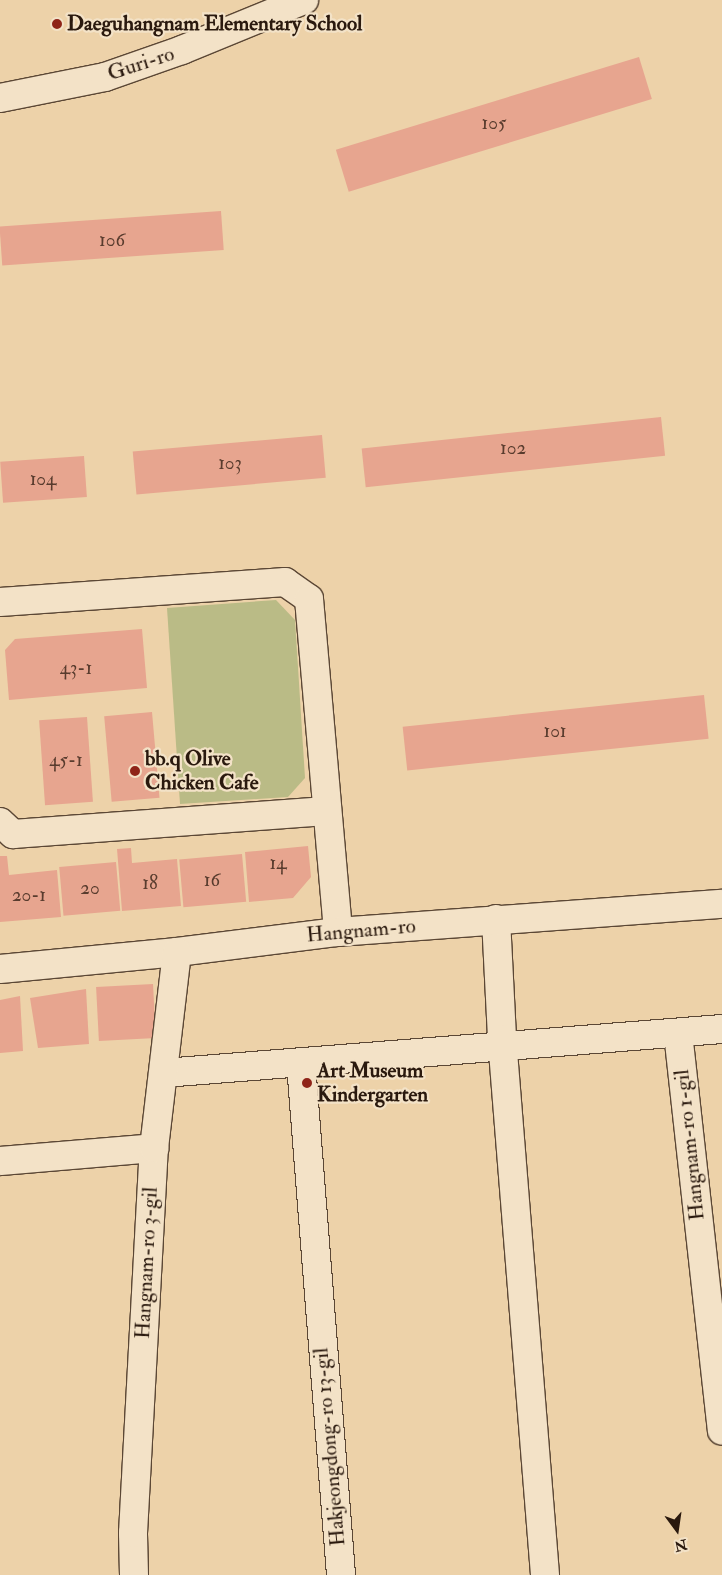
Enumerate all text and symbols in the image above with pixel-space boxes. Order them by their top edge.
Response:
place label: Daeguhangnam Elementary School [67,11,362,37]
marker: Daeguhangnam Elementary School [51,18,63,30]
street label: Guri-ro [104,41,178,87]
house number: 105 [482,113,506,135]
house number: 106 [99,230,125,252]
house number: 102 [500,438,526,460]
house number: 103 [218,453,242,475]
house number: 104 [30,469,56,491]
house number: 43-1 [60,658,92,680]
house number: 101 [543,721,567,743]
place label: bb.q Olive Chicken Cafe [145,746,259,796]
house number: 45-1 [49,750,83,772]
marker: bb.q Olive Chicken Cafe [129,765,141,777]
house number: 14 [269,853,287,875]
house number: 16 [204,870,220,892]
house number: 18 [142,873,158,895]
house number: 20 [80,878,100,900]
house number: 20-1 [12,885,46,907]
street label: Hangnam-ro [305,914,417,948]
place label: Art Museum Kindergarten [317,1058,428,1108]
street label: Hangnam-ro 1-gil [670,1068,710,1222]
marker: Art Museum Kindergarten [301,1077,313,1089]
street label: Hangnam-ro 3-gil [130,1186,164,1340]
street label: Hakjeongdong-ro 13-gil [309,1347,351,1547]
north arrow [652,1505,702,1555]
text: N [673,1535,689,1555]

